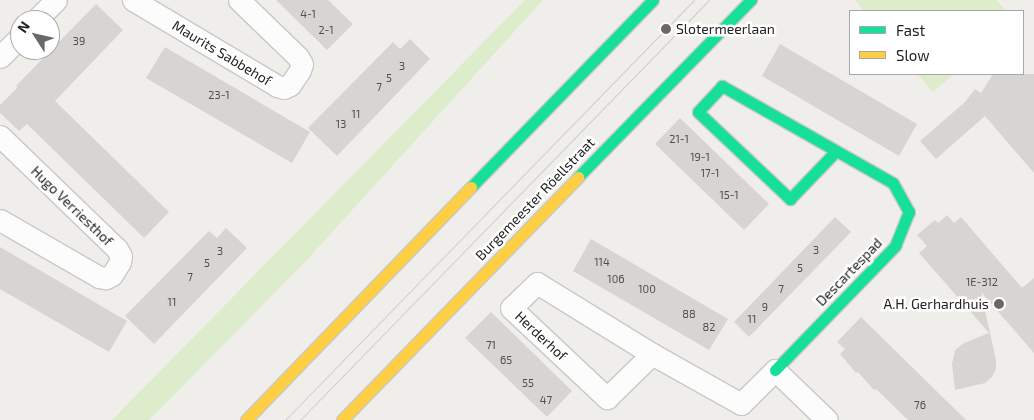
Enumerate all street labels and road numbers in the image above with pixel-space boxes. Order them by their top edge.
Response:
street label: Maurits Sabbehof [169,17,275,89]
street label: Burgemeester Röellstraat [472,134,598,264]
street label: Hugo Verriesthof [27,163,117,249]
street label: Descartespad [812,235,886,309]
street label: Herderhof [512,308,570,364]

